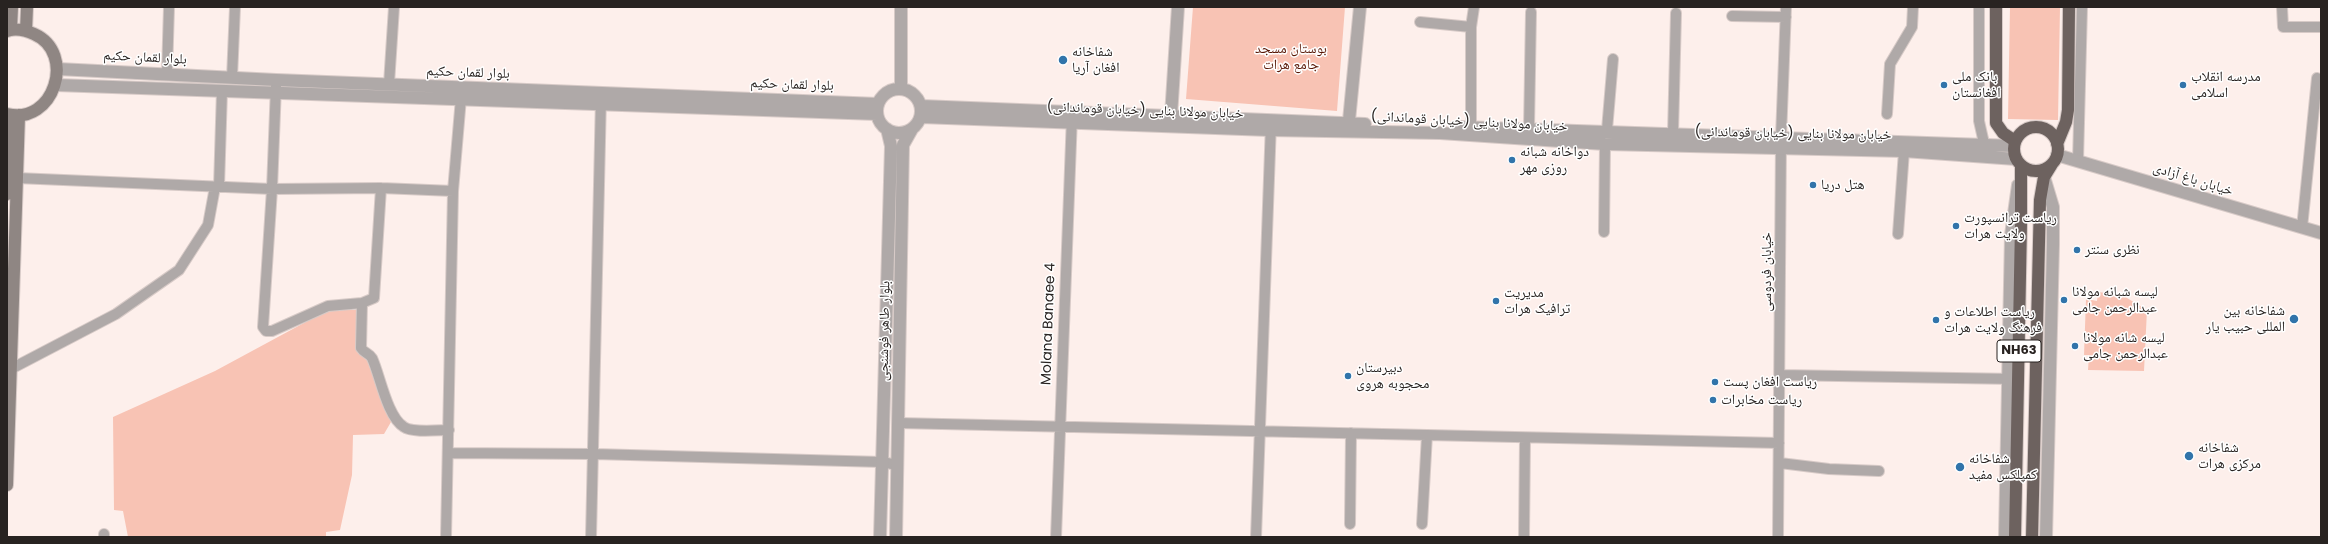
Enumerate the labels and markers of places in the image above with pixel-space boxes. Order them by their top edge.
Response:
place label: شفاخانه افغان آریا [1072,44,1120,76]
marker: شفاخانه افغان آریا [1057,54,1069,66]
place label: بانک ملی افغانستان [1952,69,2000,102]
place label: مدرسه انقلاب اسلامی [2191,69,2261,102]
marker: بانک ملی افغانستان [1939,80,1949,90]
marker: مدرسه انقلاب اسلامی [2178,80,2188,90]
place label: دواخانه شبانه روزی مهر [1520,144,1589,176]
marker: دواخانه شبانه روزی مهر [1507,155,1517,165]
place label: هتل دریا [1821,177,1865,193]
marker: هتل دریا [1808,180,1818,190]
place label: ریاست ترانسپورت ولایت هرات [1964,210,2057,242]
marker: ریاست ترانسپورت ولایت هرات [1951,221,1961,231]
place label: نظری سنتر [2085,242,2140,258]
marker: نظری سنتر [2072,245,2082,255]
place label: لیسه شبانه مولانا عبدالرحمن جامی [2072,284,2158,316]
place label: مدیریت ترافیک هرات [1504,285,1570,318]
marker: لیسه شبانه مولانا عبدالرحمن جامی [2059,295,2069,305]
marker: مدیریت ترافیک هرات [1491,296,1501,306]
place label: شفاخانه بین المللی حبیب یار [2206,303,2285,336]
place label: ریاست اطلاعات و فرهنگ ولایت هرات [1944,304,2042,336]
marker: شفاخانه بین المللی حبیب یار [2288,313,2300,325]
marker: ریاست اطلاعات و فرهنگ ولایت هرات [1931,315,1941,325]
place label: لیسه شانه مولانا عبدالرحمن جامی [2083,330,2168,362]
marker: لیسه شانه مولانا عبدالرحمن جامی [2070,341,2080,351]
place label: دبیرستان محجوبه هروی [1356,360,1429,392]
marker: دبیرستان محجوبه هروی [1343,371,1353,381]
place label: ریاست افغان پست [1723,374,1817,390]
marker: ریاست افغان پست [1710,377,1720,387]
place label: ریاست مخابرات [1721,392,1802,408]
marker: ریاست مخابرات [1708,395,1718,405]
place label: شفاخانه مرکزی هرات [2198,440,2261,472]
marker: شفاخانه مرکزی هرات [2183,450,2195,462]
place label: شفاخانه کمپلکس مفید [1969,451,2037,484]
marker: شفاخانه کمپلکس مفید [1954,461,1966,473]

